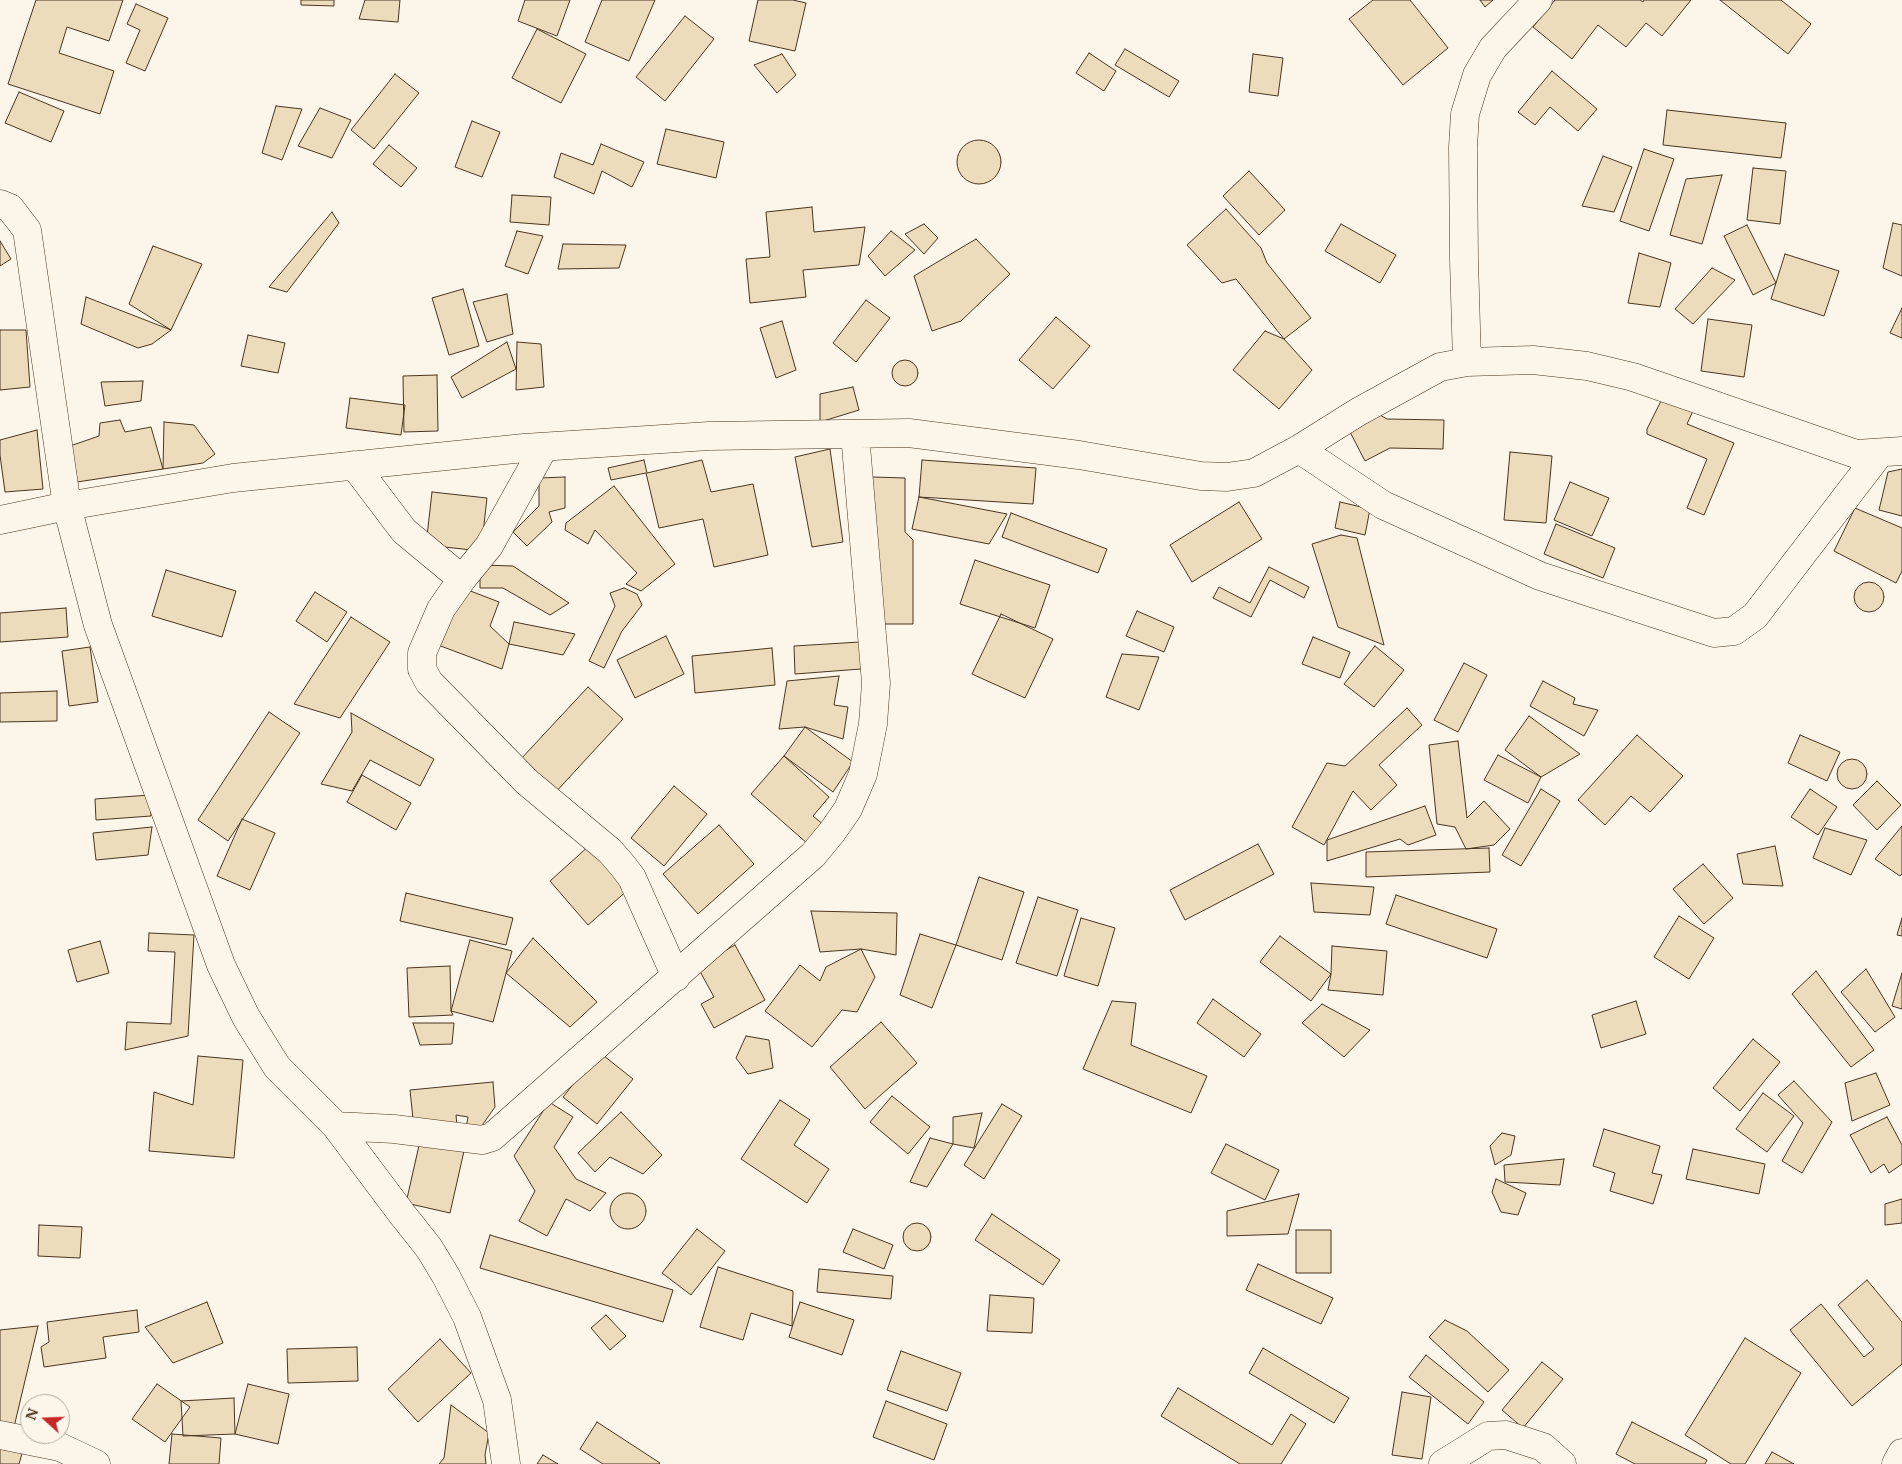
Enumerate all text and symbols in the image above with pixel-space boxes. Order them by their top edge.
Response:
north arrow [20,1394,70,1444]
text: N [21,1406,42,1422]

